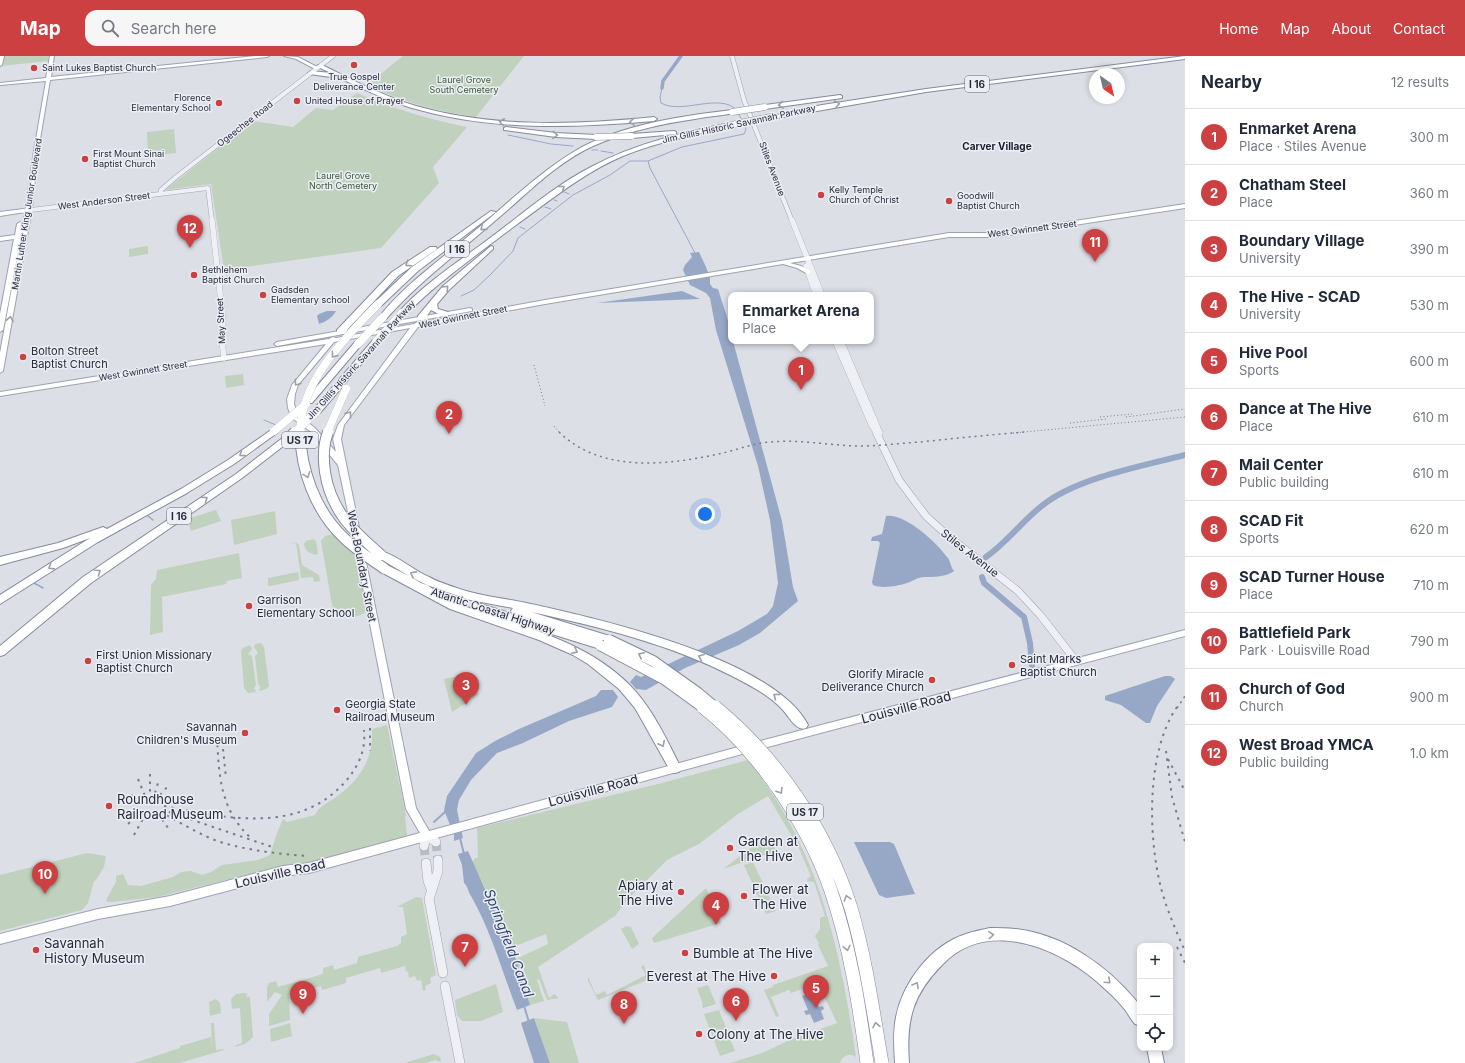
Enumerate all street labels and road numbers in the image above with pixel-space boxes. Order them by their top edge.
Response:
road number: I 16 [965,76,989,92]
street label: Ogeechee Road [214,98,275,149]
street label: Jim Gillis Historic Savannah Parkway [661,102,817,145]
street label: Martin Luther King Junior Boulevard [9,137,44,290]
street label: Stiles Avenue [757,140,788,198]
street label: West Anderson Street [57,189,151,212]
street label: West Gwinnett Street [987,218,1077,239]
road number: I 16 [445,241,469,257]
street label: May Street [214,298,227,344]
street label: Jim Gillis Historic Savannah Parkway [304,298,417,422]
street label: West Gwinnett Street [418,303,508,330]
street label: West Gwinnett Street [98,358,188,383]
road number: US 17 [282,432,318,448]
road number: I 16 [167,508,191,524]
street label: West Boundary Street [344,509,380,623]
street label: Stiles Avenue [938,526,1002,580]
street label: Atlantic Coastal Highway [429,584,557,638]
street label: Louisville Road [859,687,953,727]
street label: Louisville Road [546,770,640,810]
road number: US 17 [787,804,823,820]
street label: Louisville Road [233,855,327,891]

